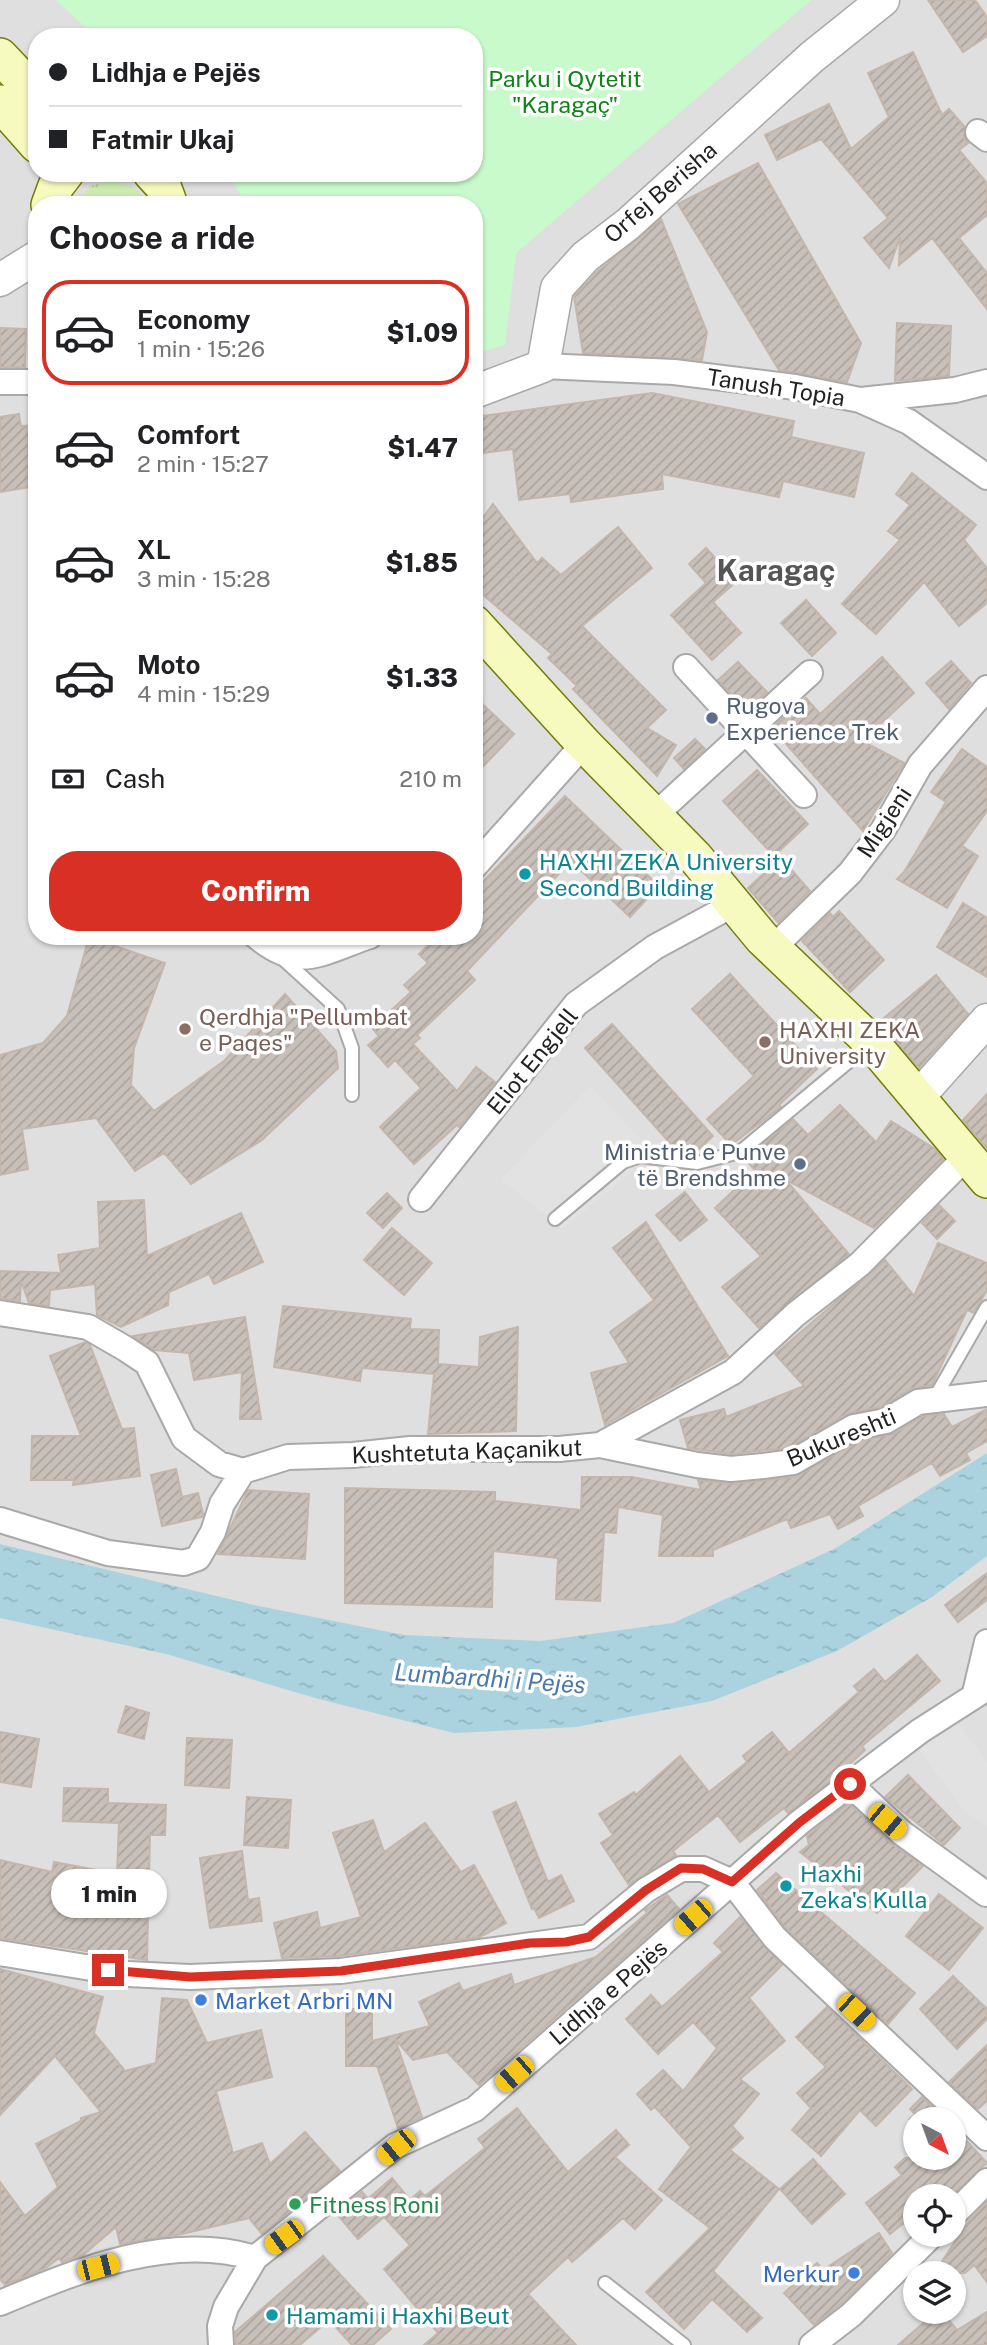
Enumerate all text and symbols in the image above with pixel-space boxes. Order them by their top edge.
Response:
text: Lidhja e Pejës [91,57,261,88]
park label: Parku i Qytetit "Karagaç" [488,65,642,118]
text: Fatmir Ukaj [91,124,234,155]
street label: Orfej Berisha [598,136,722,248]
text: Choose a ride [49,219,255,256]
icon: car [53,301,116,364]
text: Economy [137,304,250,335]
text: $1.09 [386,317,458,348]
text: 1 min · 15:26 [137,335,265,362]
street label: Tanush Topia [705,363,847,411]
icon: car [53,416,116,479]
text: Comfort [137,419,240,450]
text: $1.47 [387,432,458,463]
text: 2 min · 15:27 [137,450,269,477]
icon: car [53,531,116,594]
text: XL [137,534,171,565]
text: $1.85 [385,547,458,578]
district label: Karagaç [717,552,835,588]
text: 3 min · 15:28 [137,565,271,592]
icon: car [53,646,116,709]
text: Moto [137,649,200,680]
text: $1.33 [386,662,458,693]
text: 4 min · 15:29 [137,680,270,707]
place label: Rugova Experience Trek [726,692,899,745]
marker: Rugova Experience Trek [704,710,720,726]
icon: cash [49,760,87,798]
text: Cash [105,763,165,794]
text: 210 m [399,765,462,792]
street label: Migjeni [851,781,917,863]
place label: HAXHI ZEKA University Second Building [539,848,793,901]
button: Confirm [49,851,462,931]
marker: HAXHI ZEKA University Second Building [517,866,533,882]
place label: Qerdhja "Pellumbat e Paqes" [199,1003,408,1056]
street label: Eliot Engjell [481,1003,583,1119]
place label: HAXHI ZEKA University [779,1016,920,1069]
marker: Qerdhja "Pellumbat e Paqes" [177,1021,193,1037]
marker: HAXHI ZEKA University [757,1034,773,1050]
place label: Ministria e Punve të Brendshme [604,1138,786,1191]
marker: Ministria e Punve të Brendshme [792,1156,808,1172]
street label: Bukureshti [782,1402,900,1472]
street label: Kushtetuta Kaçanikut [351,1433,583,1469]
water label: Lumbardhi i Pejës [393,1657,587,1699]
route start [834,1768,866,1800]
car [865,1799,910,1843]
place label: Haxhi Zeka's Kulla [800,1860,927,1913]
callout: 1 min [50,1868,166,1918]
marker: Haxhi Zeka's Kulla [778,1878,794,1894]
text: 1 min [81,1880,137,1907]
car [671,1895,716,1939]
street label: Lidhja e Pejës [544,1934,672,2050]
route end [92,1954,124,1986]
place label: Market Arbri MN [215,1987,393,2014]
car [834,1990,879,2034]
marker: Market Arbri MN [193,1992,209,2008]
car [492,2052,537,2096]
north arrow [903,2107,966,2170]
map controls [903,2107,966,2324]
car [374,2126,419,2168]
button: locate [903,2184,966,2247]
place label: Fitness Roni [309,2191,439,2218]
marker: Fitness Roni [287,2196,303,2212]
car [261,2216,308,2258]
car [76,2252,121,2282]
place label: Merkur [763,2260,840,2287]
button: layers [903,2261,966,2324]
marker: Merkur [846,2265,862,2281]
place label: Hamami i Haxhi Beut [286,2302,510,2329]
marker: Hamami i Haxhi Beut [264,2307,280,2323]

